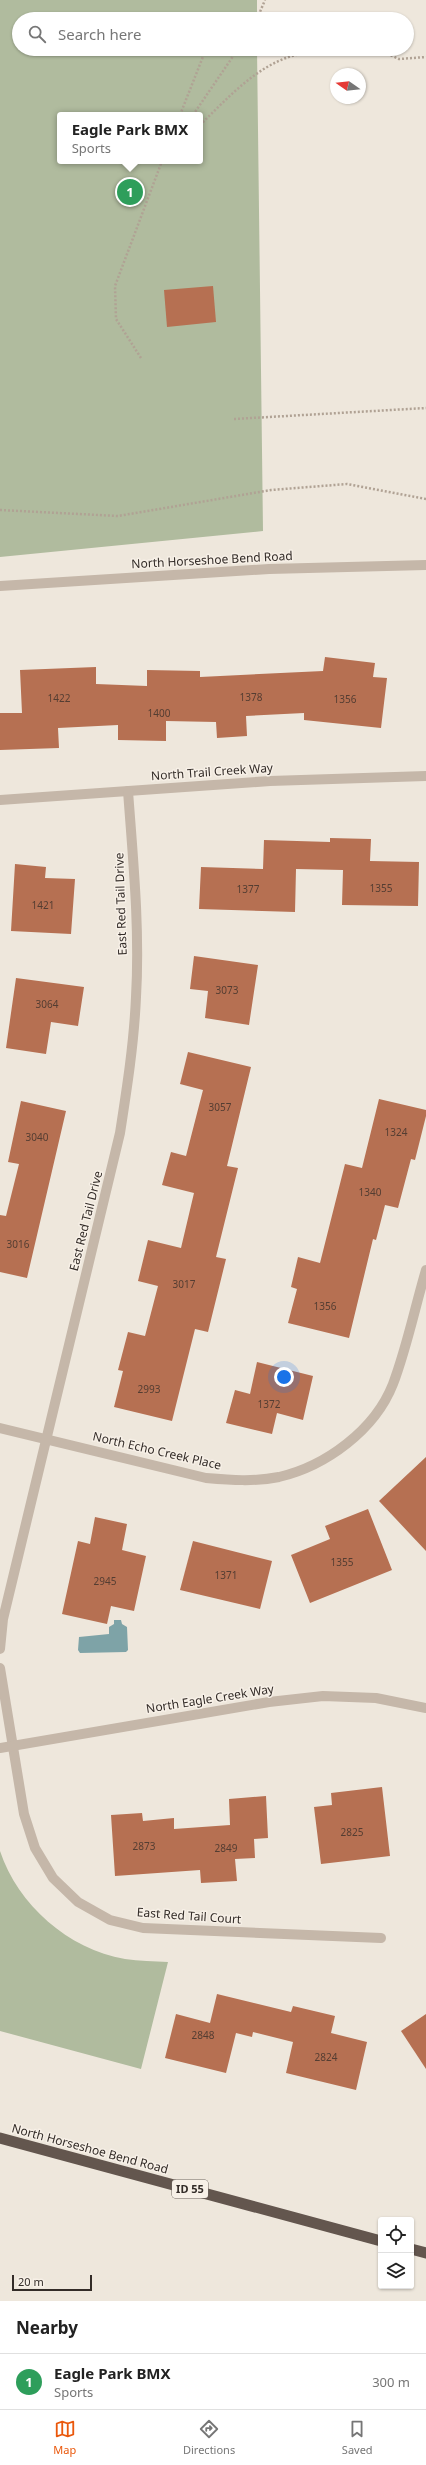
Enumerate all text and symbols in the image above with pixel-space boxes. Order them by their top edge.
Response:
search box [12,12,414,56]
icon: search [26,23,48,45]
text: Search here [58,24,141,44]
north arrow [330,68,366,104]
popup [57,112,203,164]
text: Eagle Park BMX [72,119,188,139]
text: Sports [72,139,111,157]
pin: 1 [117,177,143,207]
street label: North Horseshoe Bend Road [131,547,293,572]
house number: 1378 [240,690,263,704]
house number: 1422 [48,691,71,705]
house number: 1356 [334,692,357,706]
house number: 1400 [148,706,171,720]
street label: North Trail Creek Way [150,759,274,784]
street label: East Red Tail Drive [110,852,131,956]
house number: 1355 [370,881,393,895]
house number: 1377 [237,882,260,896]
house number: 1421 [32,898,54,912]
house number: 3073 [216,983,239,997]
house number: 3064 [36,997,59,1011]
house number: 3057 [209,1100,232,1114]
house number: 1324 [385,1125,408,1139]
house number: 3040 [26,1130,49,1144]
street label: East Red Tail Drive [65,1169,106,1273]
house number: 1340 [359,1185,382,1199]
house number: 3016 [7,1237,30,1251]
house number: 3017 [173,1277,196,1291]
house number: 1356 [314,1299,337,1313]
your location [274,1367,294,1387]
house number: 2993 [138,1382,161,1396]
house number: 1372 [258,1397,281,1411]
street label: North Echo Creek Place [91,1427,223,1474]
house number: 1355 [331,1555,354,1569]
house number: 1371 [215,1568,237,1582]
house number: 2945 [94,1574,117,1588]
street label: North Eagle Creek Way [145,1680,276,1717]
house number: 2825 [341,1825,364,1839]
house number: 2873 [133,1839,156,1853]
house number: 2849 [215,1841,238,1855]
street label: East Red Tail Court [136,1903,242,1928]
house number: 2848 [192,2028,215,2042]
house number: 2824 [315,2050,338,2064]
street label: North Horseshoe Bend Road [10,2119,170,2178]
road number: ID 55 [172,2180,208,2198]
map controls [378,2217,414,2289]
button: locate [378,2217,414,2253]
button: layers [378,2253,414,2289]
scale bar [12,2273,92,2292]
text: 20 m [18,2274,44,2289]
text: Nearby [16,2316,78,2339]
text: Eagle Park BMX [54,2363,171,2383]
text: 1 [25,2373,33,2391]
text: 300 m [372,2373,410,2391]
text: Sports [54,2383,93,2401]
tab: Map [53,2418,76,2457]
tab: Directions [183,2418,235,2457]
tab: Saved [342,2418,373,2457]

